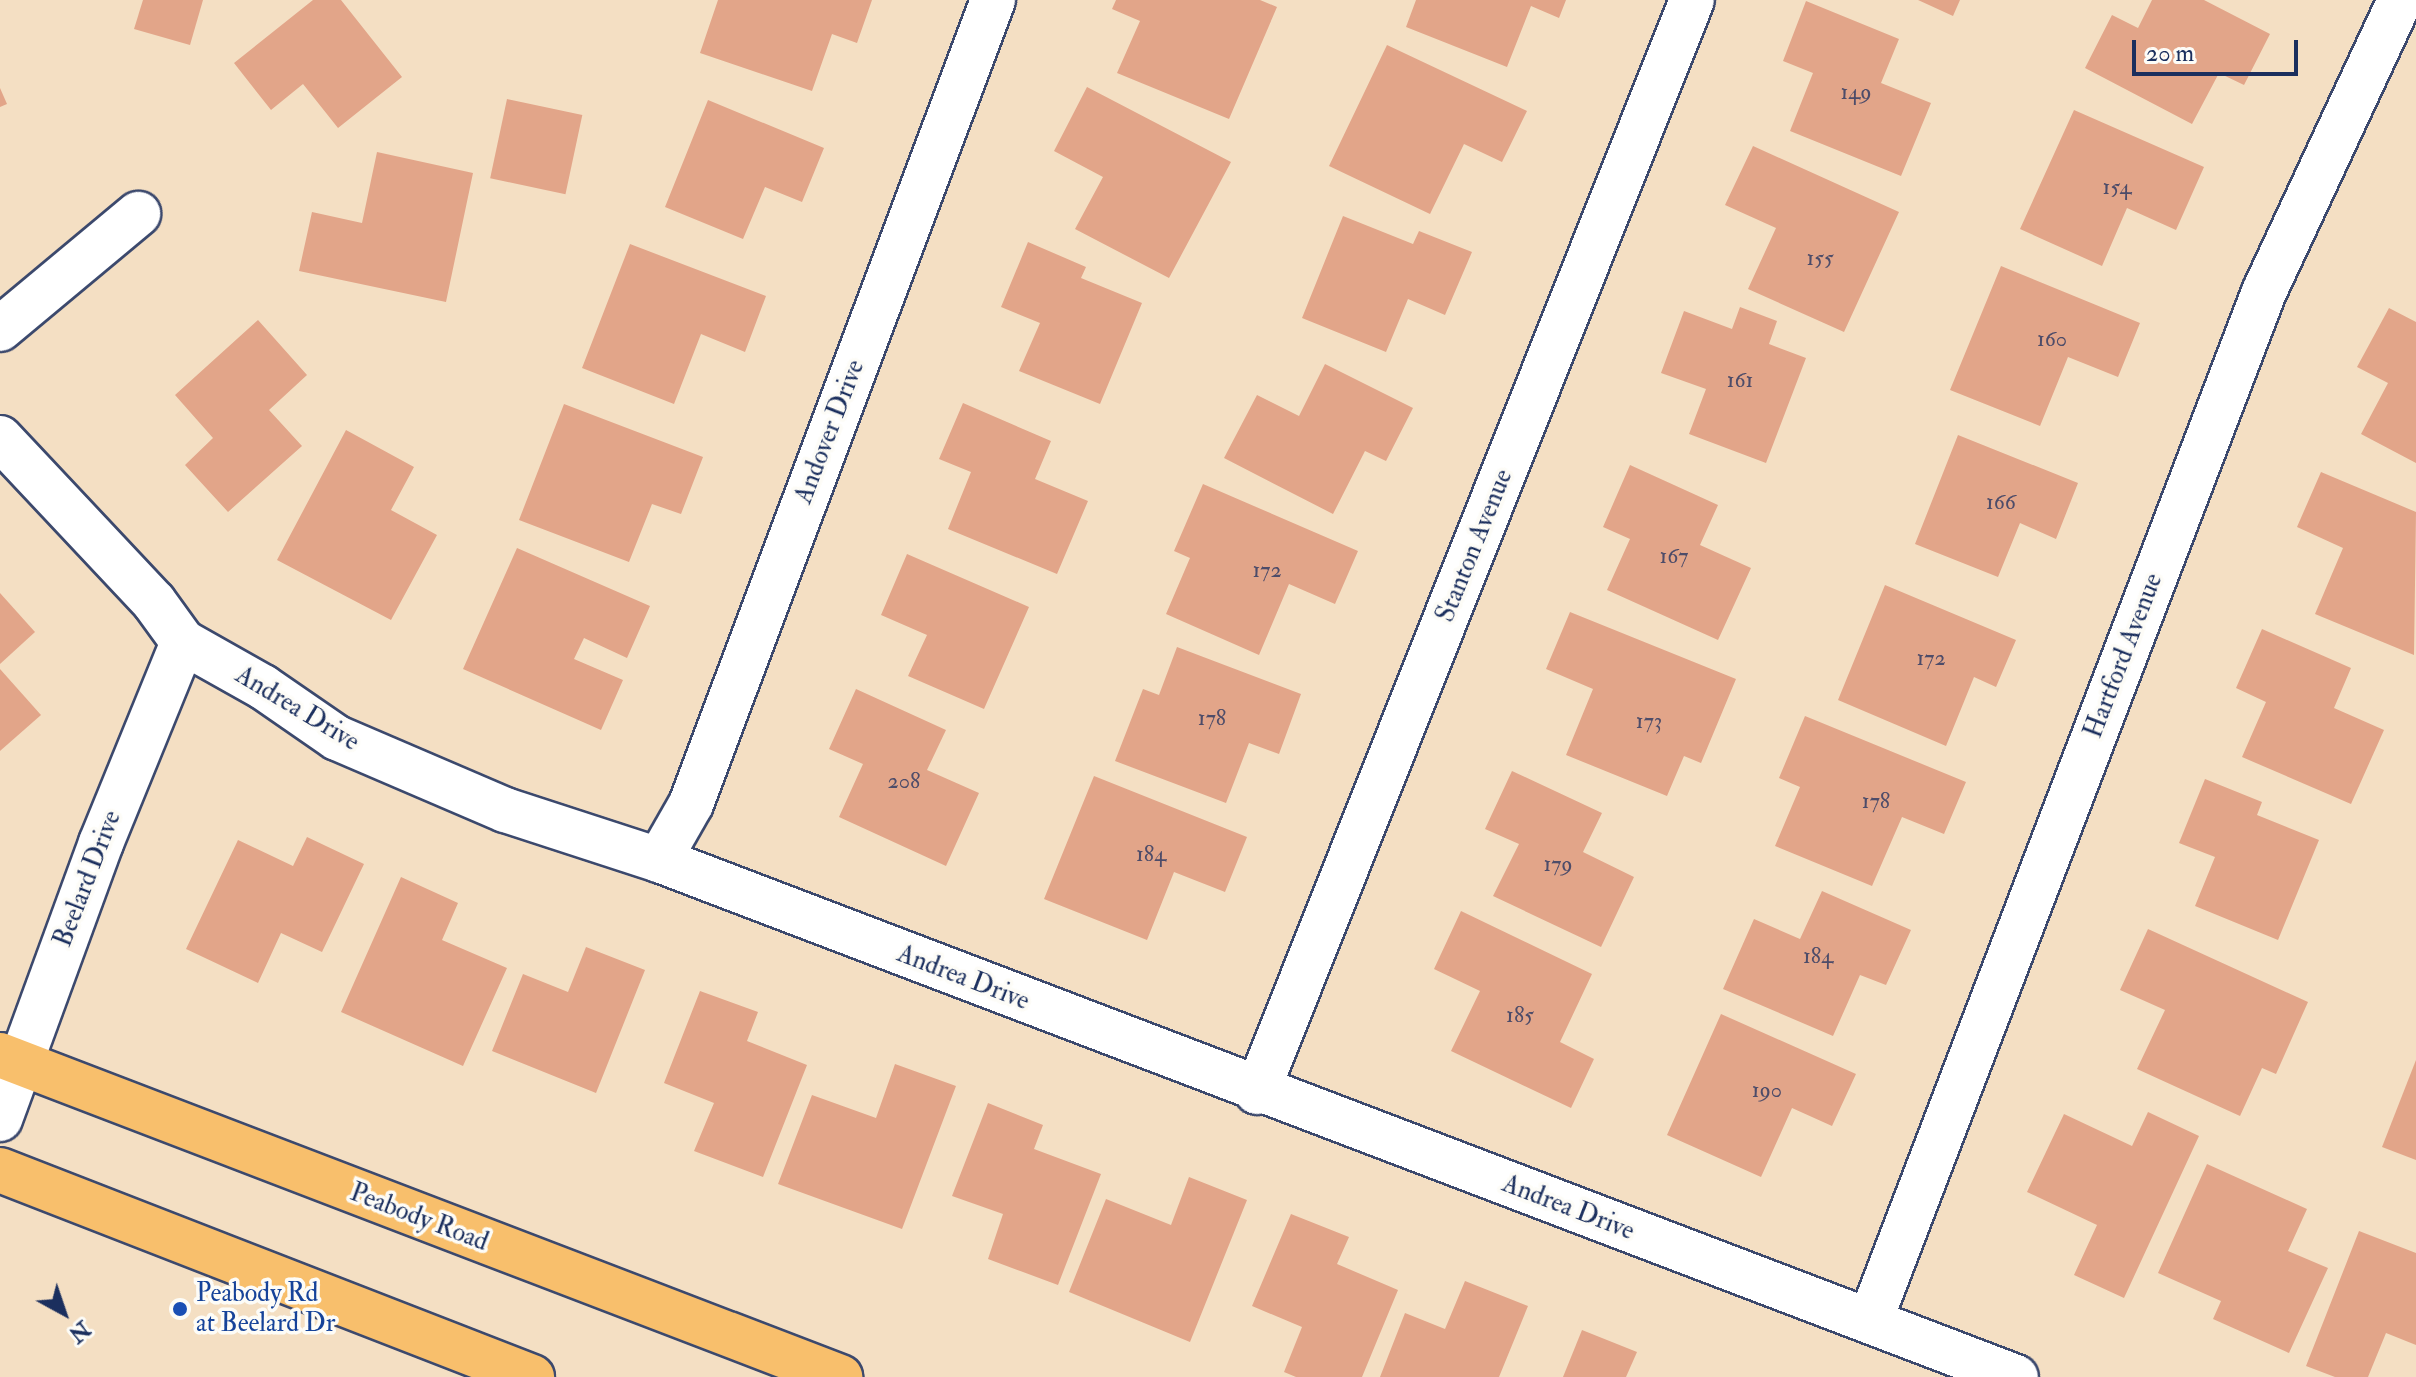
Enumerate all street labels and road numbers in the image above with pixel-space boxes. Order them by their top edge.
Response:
street label: Andover Drive [788,356,872,508]
street label: Stanton Avenue [1430,465,1520,627]
street label: Hartford Avenue [2078,569,2170,743]
street label: Andrea Drive [229,660,365,758]
street label: Beelard Drive [48,806,128,952]
street label: Andrea Drive [893,939,1033,1017]
street label: Andrea Drive [1498,1169,1638,1247]
street label: Peabody Road [346,1177,492,1259]

